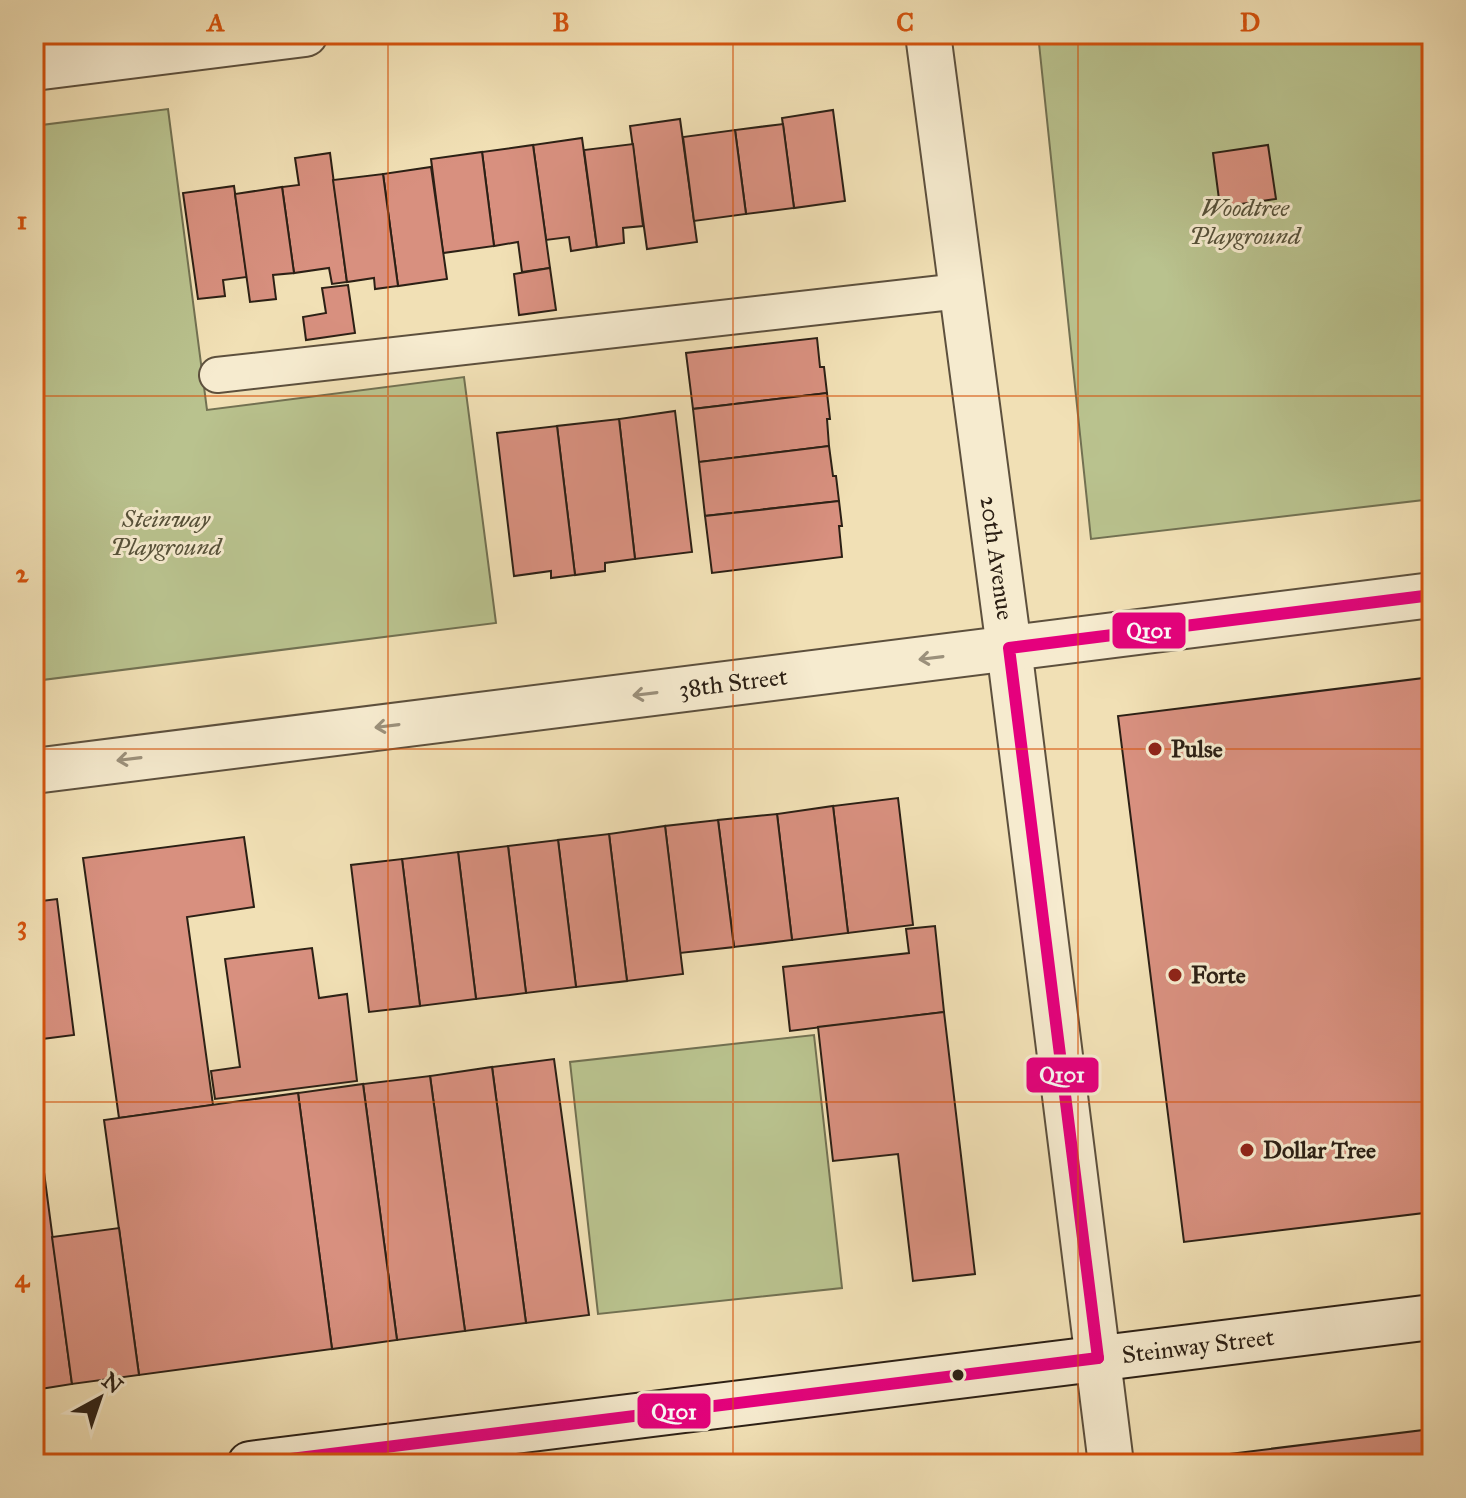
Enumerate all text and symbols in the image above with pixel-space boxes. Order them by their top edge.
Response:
text: A [205,6,225,38]
text: B [552,6,570,38]
text: C [896,6,914,38]
text: D [1240,6,1260,38]
park label: Woodtree Playground [1190,193,1302,251]
text: 1 [17,204,27,236]
street label: 20th Avenue [973,494,1021,622]
park label: Steinway Playground [111,504,223,562]
text: 2 [16,557,30,589]
line badge: Q101 [1111,611,1187,650]
text: Q101 [1126,617,1172,644]
one-way arrow [919,651,944,666]
street label: 38th Street [677,661,789,705]
one-way arrow [633,686,659,701]
one-way arrow [375,719,401,734]
place label: Pulse [1171,734,1223,764]
marker: Pulse [1146,740,1164,758]
one-way arrow [117,751,143,766]
text: 3 [17,909,27,941]
place label: Forte [1191,960,1246,990]
marker: Forte [1166,966,1184,984]
line badge: Q101 [1025,1056,1100,1094]
text: Q101 [1039,1061,1085,1088]
place label: Dollar Tree [1263,1135,1376,1165]
marker: Dollar Tree [1238,1141,1256,1159]
text: 4 [15,1262,31,1294]
street label: Steinway Street [1120,1322,1276,1370]
north arrow [60,1358,140,1438]
text: N [97,1367,129,1400]
unlabelled marker [950,1367,966,1383]
line badge: Q101 [636,1392,712,1430]
text: Q101 [651,1398,697,1425]

